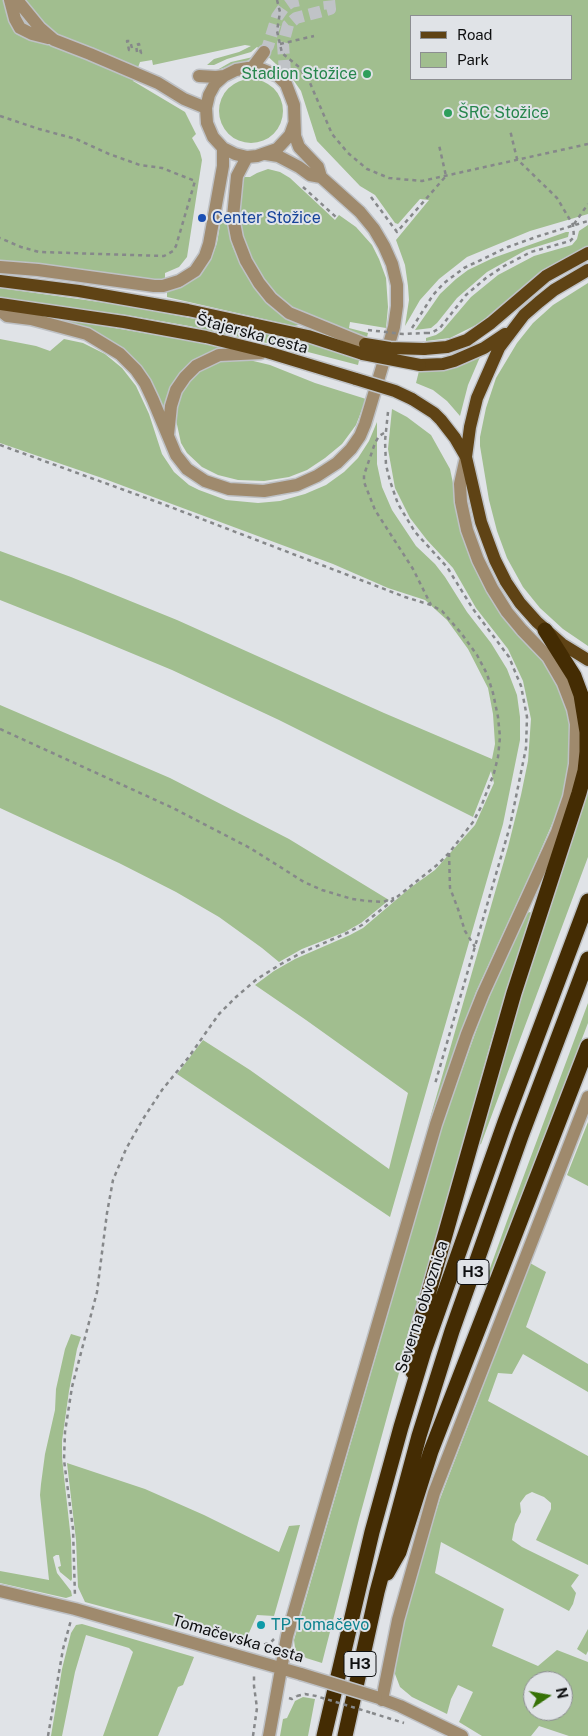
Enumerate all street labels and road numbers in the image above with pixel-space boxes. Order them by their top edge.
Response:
street label: Štajerska cesta [194,310,310,358]
street label: Severna obvoznica [392,1238,452,1376]
road number: H3 [457,1260,489,1284]
street label: Tomačevska cesta [170,1611,306,1667]
road number: H3 [344,1652,376,1676]

